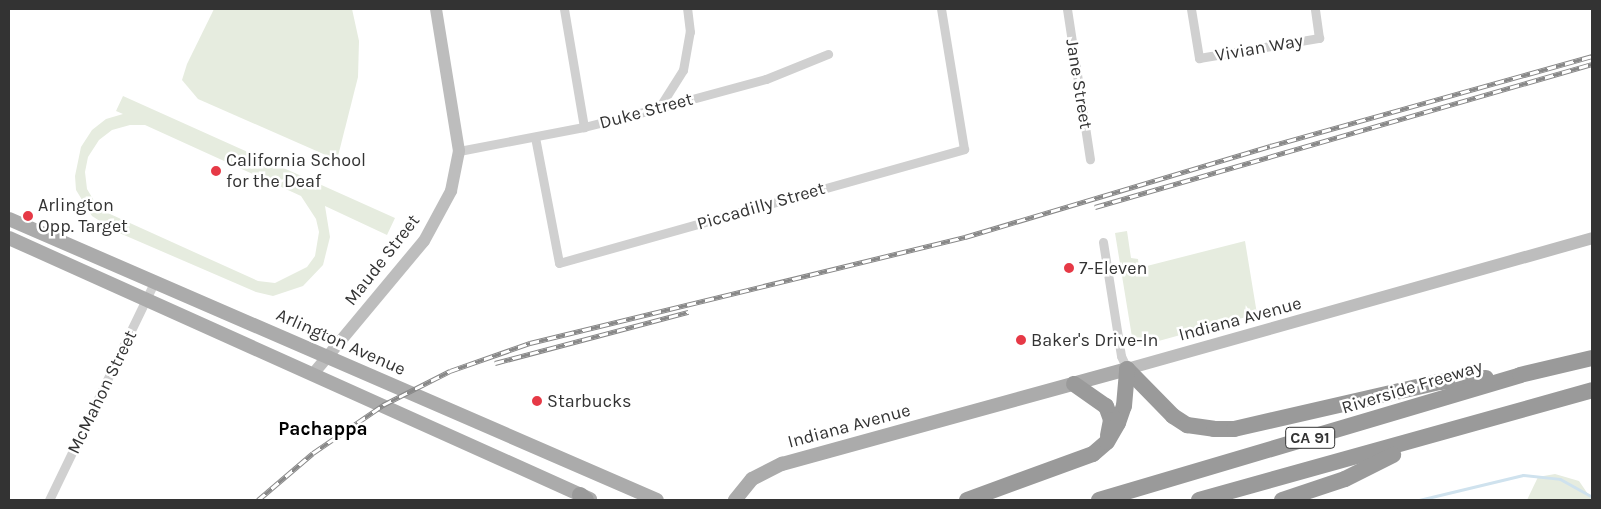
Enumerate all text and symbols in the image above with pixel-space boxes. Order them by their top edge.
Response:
street label: Vivian Way [1213,30,1305,66]
street label: Jane Street [1061,37,1097,131]
street label: Duke Street [597,88,695,134]
place label: California School for the Deaf [226,150,366,192]
marker: California School for the Deaf [210,165,222,177]
street label: Piccadilly Street [695,177,827,235]
place label: Arlington Opp. Target [38,195,128,238]
marker: Arlington Opp. Target [22,210,34,222]
street label: Maude Street [340,210,424,310]
place label: 7-Eleven [1079,257,1147,279]
marker: 7-Eleven [1063,262,1075,274]
street label: Indiana Avenue [1176,292,1304,346]
street label: Arlington Avenue [273,304,409,380]
street label: McMahon Street [63,327,141,457]
place label: Baker's Drive-In [1031,329,1158,351]
marker: Baker's Drive-In [1015,334,1027,346]
street label: Riverside Freeway [1339,355,1485,419]
place label: Starbucks [547,390,632,412]
marker: Starbucks [531,395,543,407]
street label: Indiana Avenue [785,399,913,453]
district label: Pachappa [278,419,368,441]
road number: CA 91 [1285,424,1335,452]

